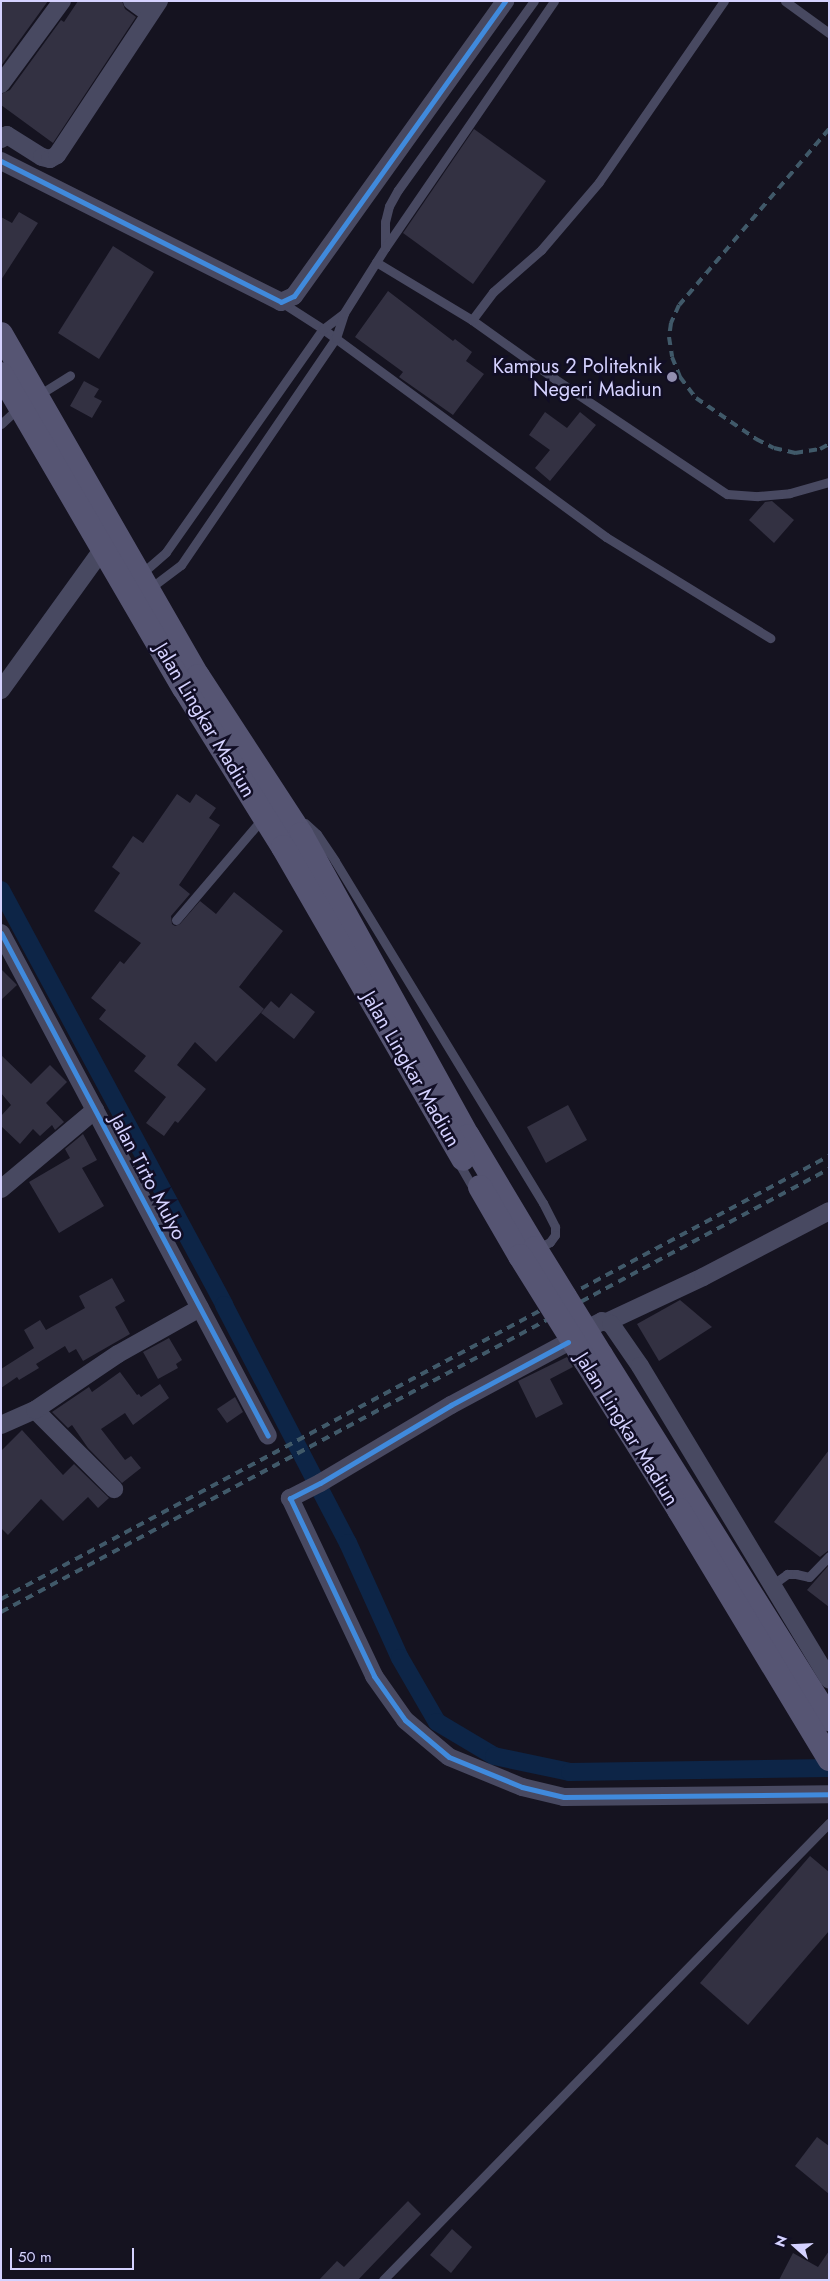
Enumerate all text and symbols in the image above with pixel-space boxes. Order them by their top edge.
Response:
place label: Kampus 2 Politeknik Negeri Madiun [493,354,662,401]
marker: Kampus 2 Politeknik Negeri Madiun [666,371,678,383]
street label: Jalan Lingkar Madiun [149,638,261,802]
street label: Jalan Lingkar Madiun [357,987,465,1151]
street label: Jalan Tirto Mulyo [105,1110,191,1244]
street label: Jalan Lingkar Madiun [570,1348,684,1510]
north arrow [770,2221,820,2271]
text: N [770,2233,792,2250]
scale bar [12,2238,136,2270]
text: 50 m [18,2246,52,2268]

